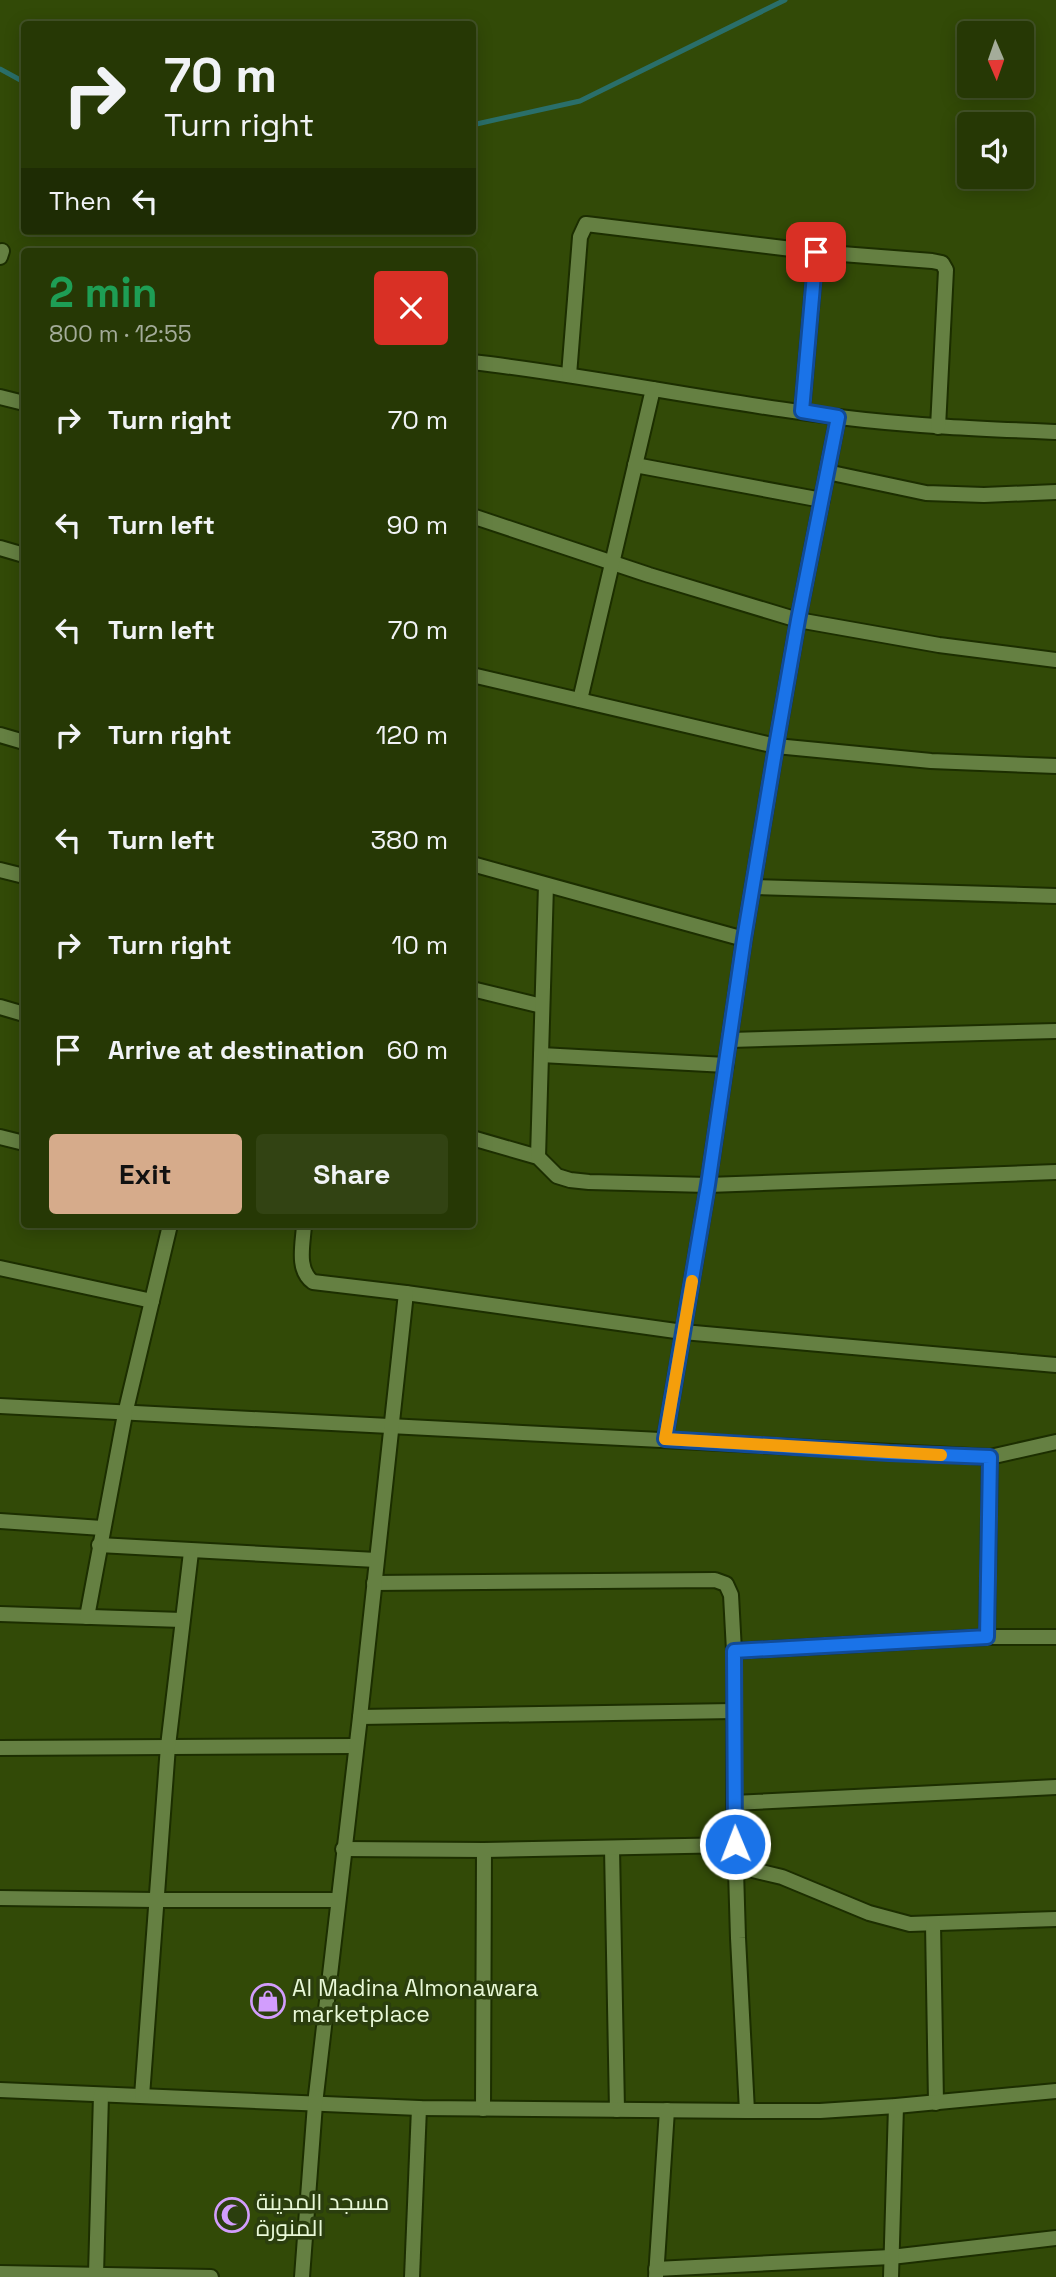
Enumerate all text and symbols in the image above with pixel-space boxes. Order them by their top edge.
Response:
north arrow [957,21,1034,98]
map controls [957,21,1034,189]
text: 70 m [164,44,277,106]
icon: right [49,49,140,140]
text: Turn right [164,105,314,145]
button: sound [957,112,1034,189]
icon: left [126,182,164,220]
text: Then [49,184,112,218]
pin [786,222,846,282]
icon: arrive [797,233,835,271]
text: 2 min [49,266,158,319]
button: close [374,271,448,345]
text: 800 m · 12:55 [49,319,192,349]
icon: right [49,401,87,439]
text: Turn right [108,403,232,437]
text: 70 m [388,403,448,437]
icon: left [49,506,87,544]
text: Turn left [108,508,215,542]
text: 90 m [386,508,448,542]
icon: left [49,611,87,649]
text: Turn left [108,613,215,647]
text: 70 m [388,613,448,647]
icon: right [49,716,87,754]
text: Turn right [108,718,232,752]
text: 120 m [376,718,448,752]
icon: left [49,821,87,859]
text: Turn left [108,823,215,857]
text: 380 m [370,823,448,857]
icon: right [49,926,87,964]
text: Turn right [108,928,232,962]
text: 10 m [391,928,448,962]
icon: arrive [49,1031,87,1069]
text: Arrive at destination [108,1033,365,1067]
text: 60 m [386,1033,448,1067]
button: Exit [49,1134,242,1214]
button: Share [256,1134,448,1214]
position arrow [698,1807,772,1881]
place label: Al Madina Almonawara marketplace [292,1973,538,2029]
shop icon: Al Madina Almonawara marketplace [249,1982,287,2020]
place label: مسجد المدينة المنورة [256,2187,389,2243]
mosque icon: مسجد المدينة المنورة [213,2196,251,2234]

